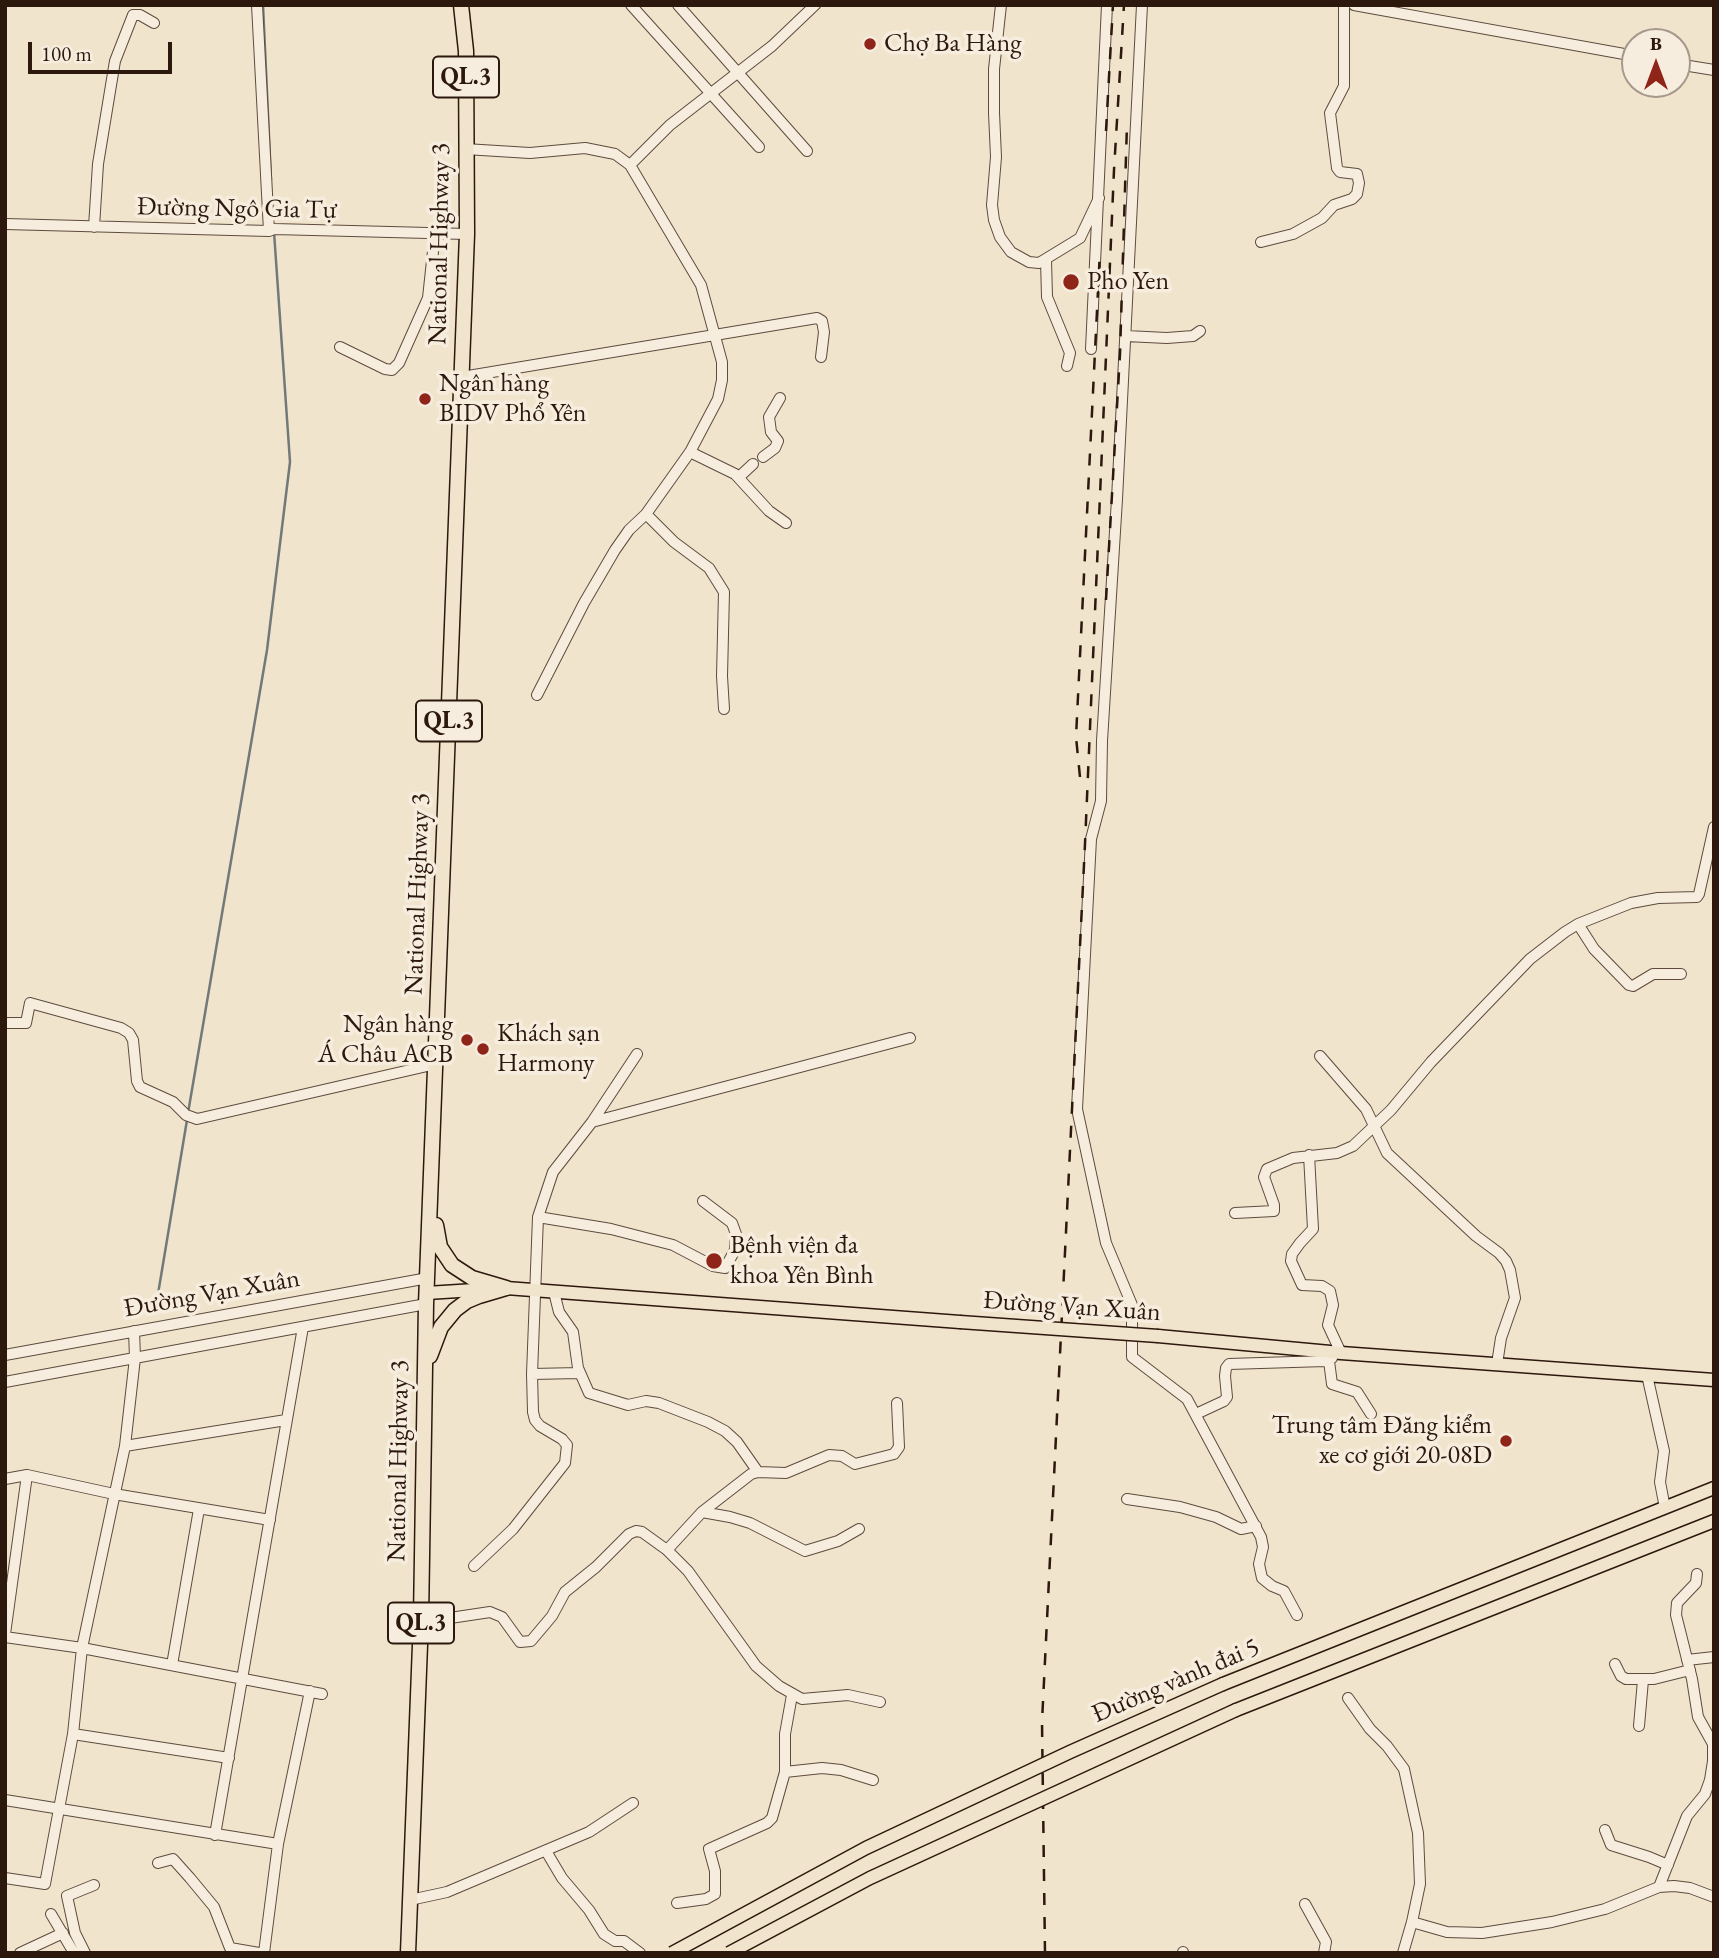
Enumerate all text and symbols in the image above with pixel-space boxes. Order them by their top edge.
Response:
scale bar [32,28,175,72]
place label: Chợ Ba Hàng [884,28,1022,60]
north arrow [1621,28,1691,98]
text: B [1650,31,1662,56]
marker: Chợ Ba Hàng [862,36,878,52]
text: 100 m [41,40,92,67]
road number: QL.3 [433,56,499,98]
street label: National Highway 3 [423,143,457,345]
street label: Đường Ngô Gia Tự [137,192,337,226]
place label: Pho Yen [1087,266,1169,298]
marker: Pho Yen [1061,272,1081,292]
place label: Ngân hàng BIDV Phổ Yên [439,368,587,430]
marker: Ngân hàng BIDV Phổ Yên [417,391,433,407]
road number: QL.3 [416,700,482,742]
street label: National Highway 3 [399,793,437,995]
place label: Ngân hàng Á Châu ACB [318,1009,453,1070]
place label: Khách sạn Harmony [497,1018,600,1080]
marker: Ngân hàng Á Châu ACB [459,1032,475,1048]
marker: Khách sạn Harmony [475,1041,491,1057]
place label: Bệnh viện đa khoa Yên Bình [730,1230,874,1292]
marker: Bệnh viện đa khoa Yên Bình [704,1251,724,1271]
street label: Đường Vạn Xuân [122,1263,302,1325]
street label: Đường Vạn Xuân [982,1285,1162,1329]
street label: National Highway 3 [382,1360,416,1562]
place label: Trung tâm Đăng kiểm xe cơ giới 20-08D [1271,1410,1492,1472]
marker: Trung tâm Đăng kiểm xe cơ giới 20-08D [1498,1433,1514,1449]
road number: QL.3 [388,1602,454,1644]
street label: Đường vành đai 5 [1088,1632,1264,1730]

